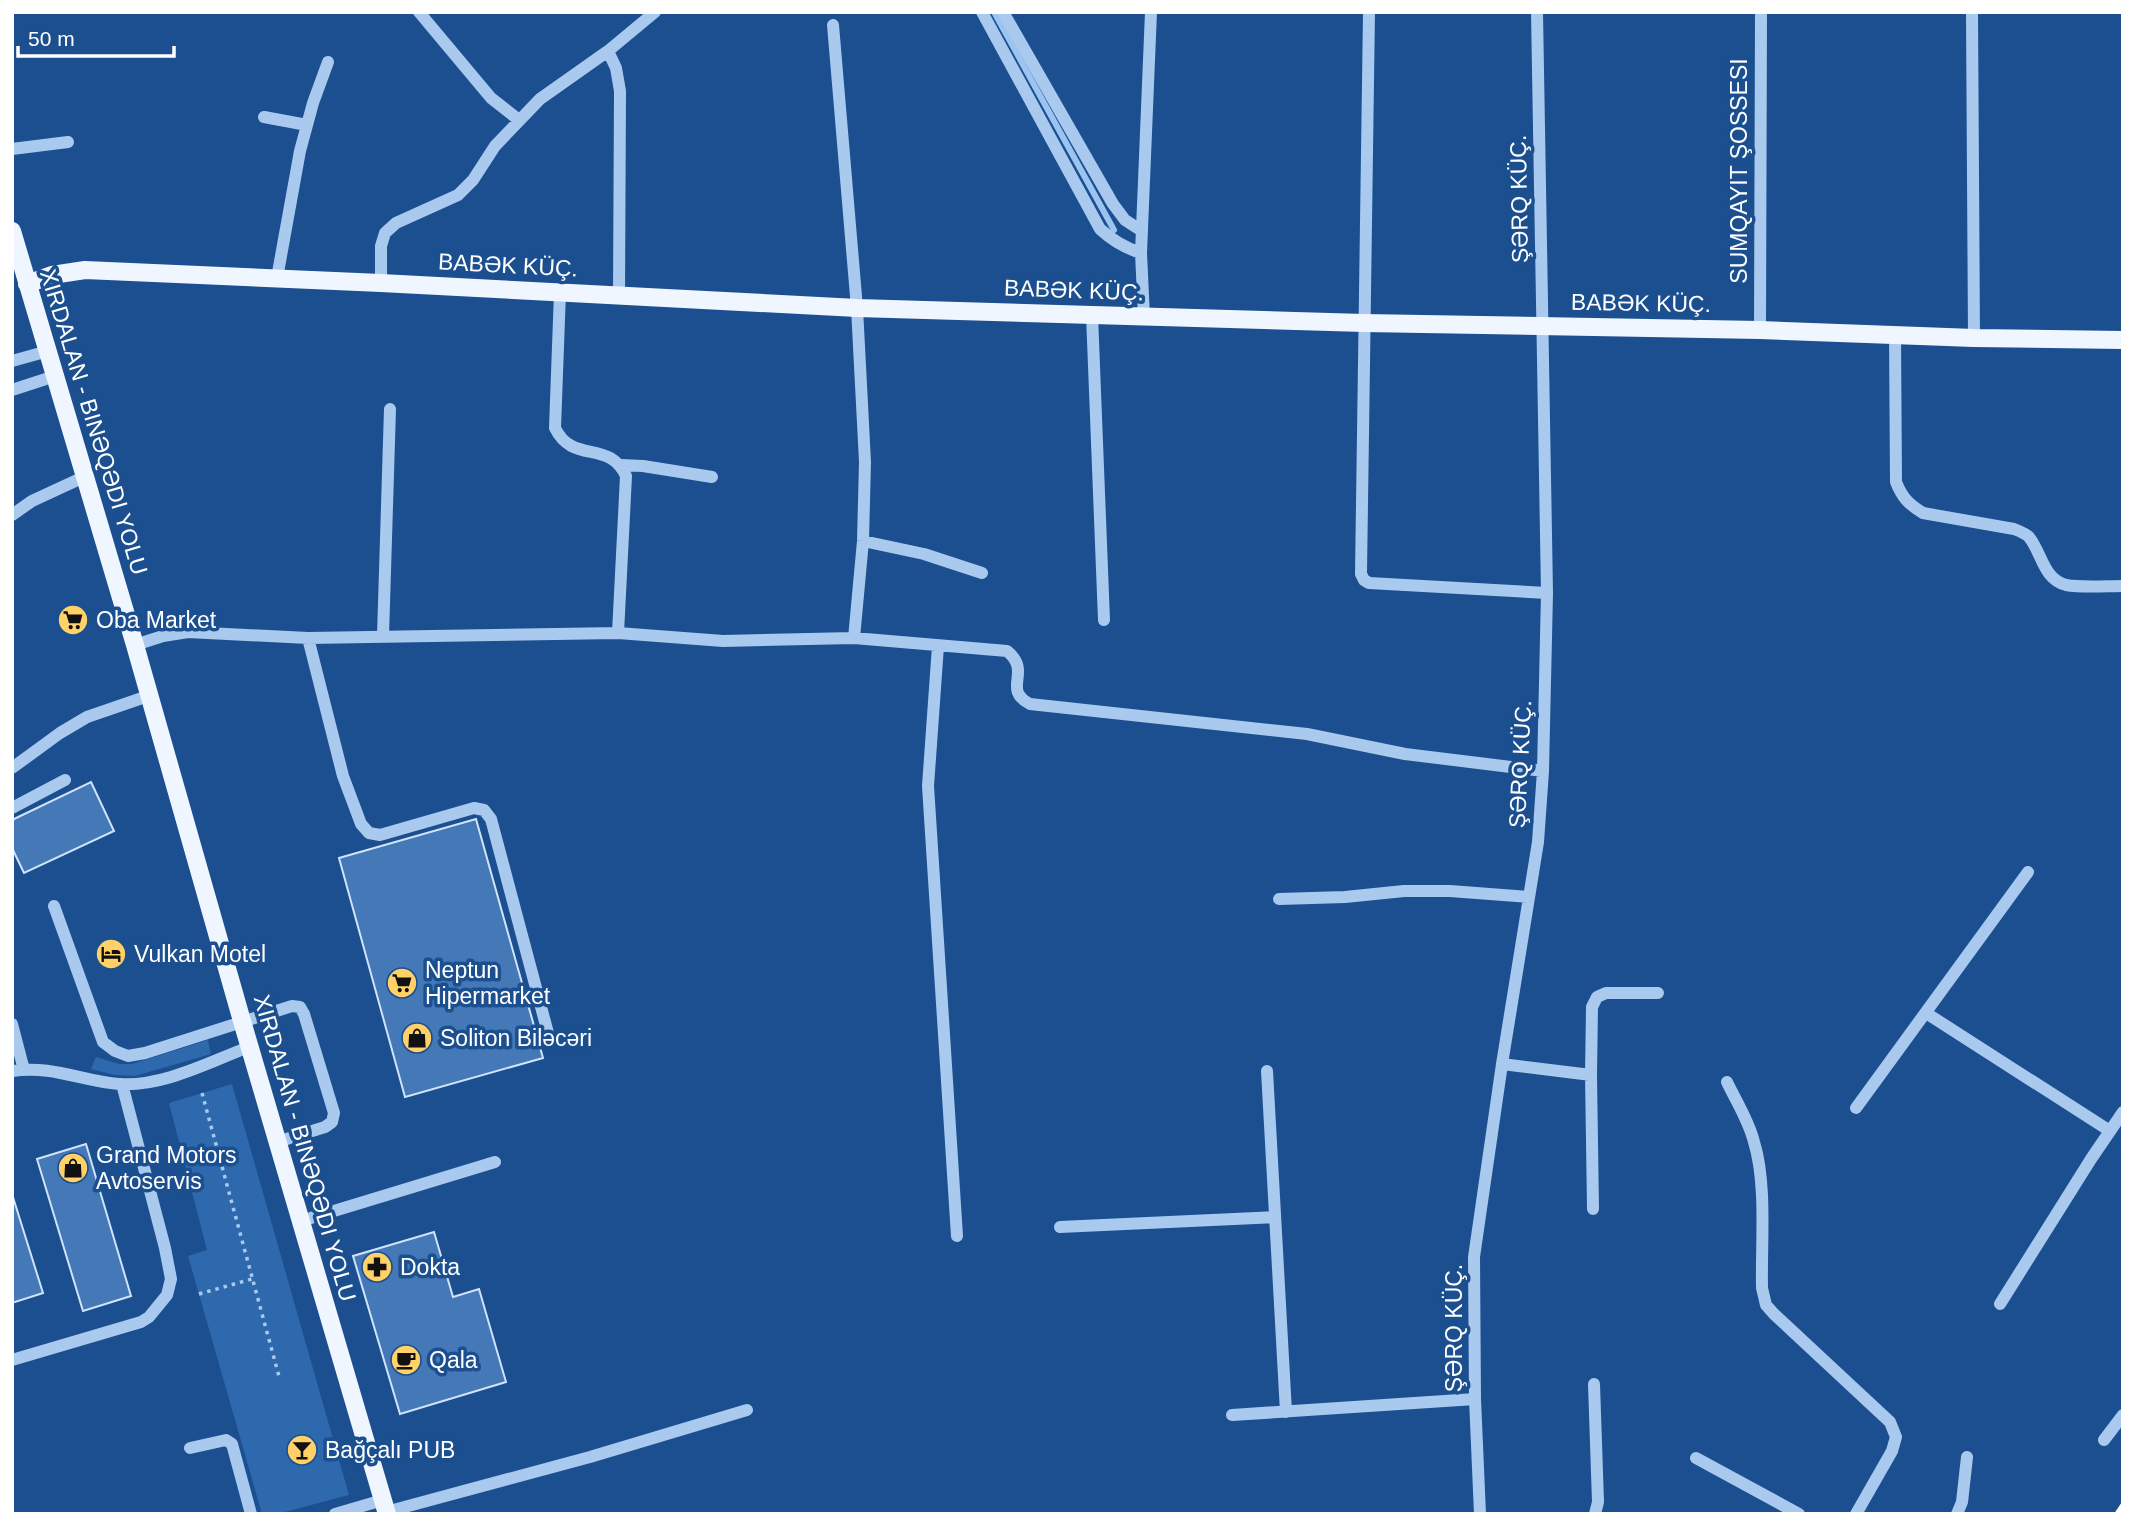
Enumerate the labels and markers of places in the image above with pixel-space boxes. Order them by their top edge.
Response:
supermarket icon: Oba Market [56,603,90,637]
place label: Oba Market [96,607,217,633]
hotel icon: Vulkan Motel [94,937,128,971]
place label: Vulkan Motel [134,941,266,967]
place label: Neptun Hipermarket [425,957,551,1009]
supermarket icon: Neptun Hipermarket [385,966,419,1000]
shop icon: Soliton Biləcəri [400,1021,434,1055]
place label: Soliton Biləcəri [440,1025,592,1051]
place label: Grand Motors Avtoservis [96,1142,237,1194]
shop icon: Grand Motors Avtoservis [56,1151,90,1185]
pharmacy icon: Dokta [360,1250,394,1284]
place label: Dokta [400,1254,460,1280]
cafe icon: Qala [389,1343,423,1377]
place label: Qala [429,1347,478,1373]
bar icon: Bağçalı PUB [285,1433,319,1467]
place label: Bağçalı PUB [325,1437,455,1463]

